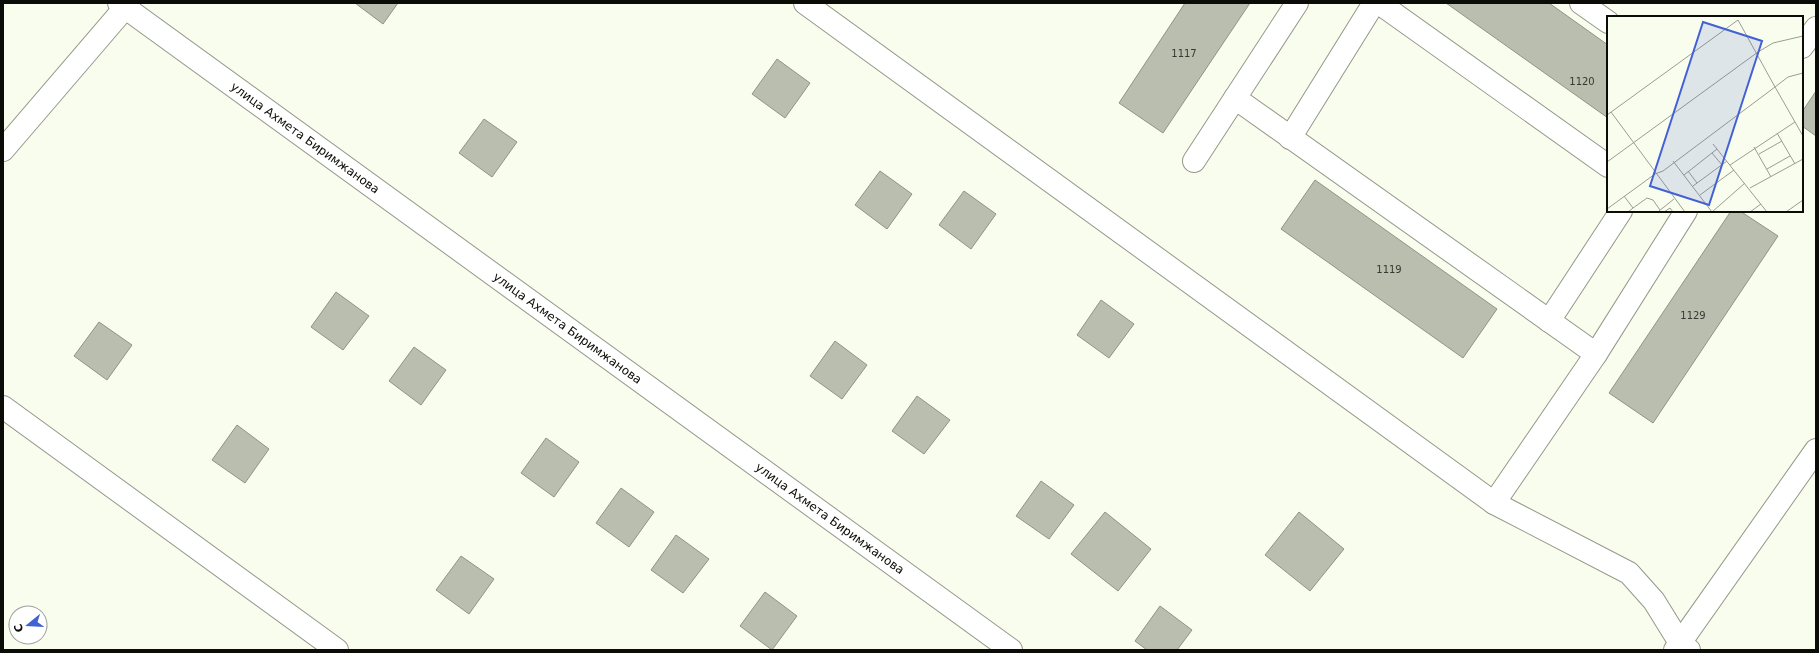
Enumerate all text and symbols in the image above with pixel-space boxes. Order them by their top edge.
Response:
inset map [1607,16,1803,212]
house number: 1117 [1171,48,1197,59]
house number: 1120 [1569,76,1595,87]
street label: улица Ахмета Биримжанова [228,79,382,197]
house number: 1119 [1376,264,1402,275]
street label: улица Ахмета Биримжанова [490,270,645,387]
house number: 1129 [1680,310,1706,321]
street label: улица Ахмета Биримжанова [753,460,907,577]
north arrow [8,605,48,645]
text: С [12,622,26,634]

